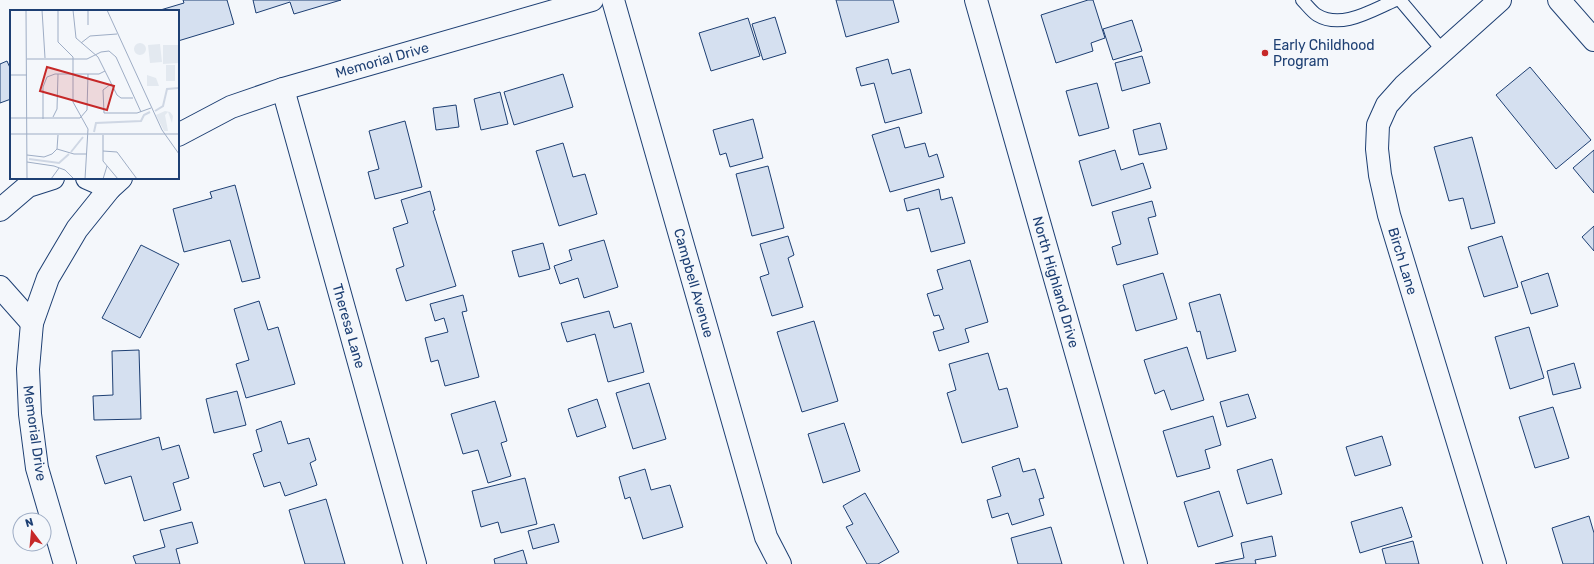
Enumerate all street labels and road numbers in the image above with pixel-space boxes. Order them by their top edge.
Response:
street label: Memorial Drive [333,39,431,82]
street label: North Highland Drive [1029,214,1082,350]
street label: Birch Lane [1384,225,1421,297]
street label: Campbell Avenue [670,227,717,340]
street label: Theresa Lane [328,282,369,371]
street label: Memorial Drive [19,384,50,482]

